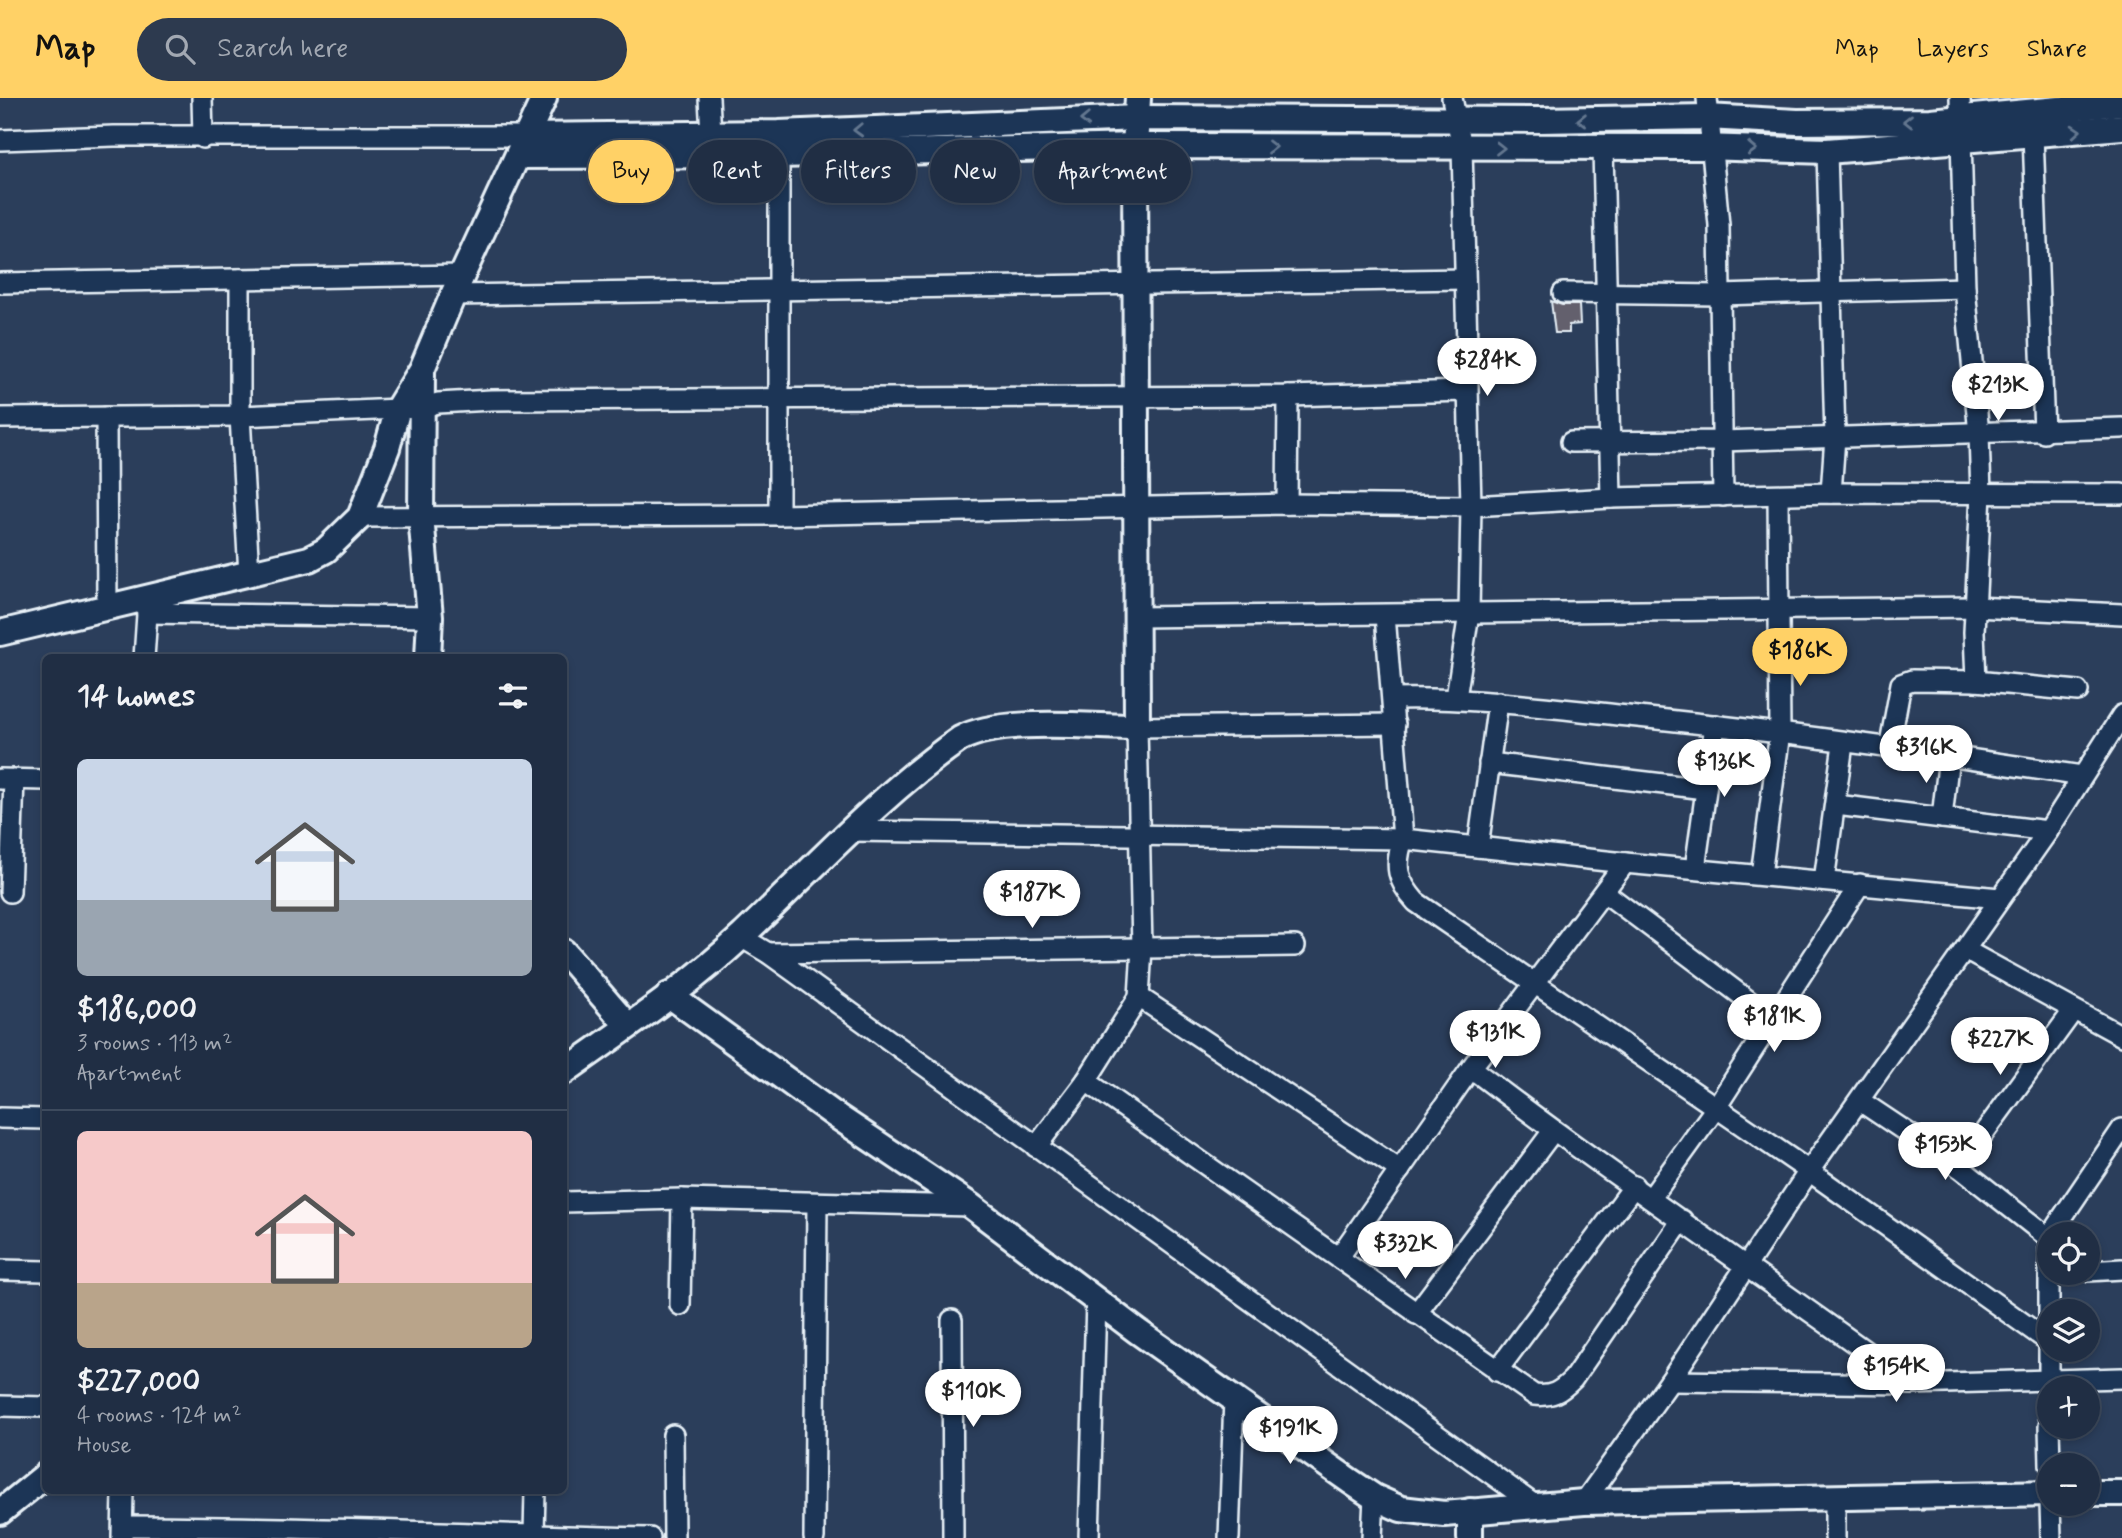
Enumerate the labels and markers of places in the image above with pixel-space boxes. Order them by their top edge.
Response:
pin: $284K [1438,338,1536,398]
pin: $213K [1949,364,2047,423]
pin: $186K [1751,628,1849,688]
pin: $316K [1877,726,1975,785]
pin: $136K [1675,740,1773,799]
pin: $187K [983,870,1081,930]
pin: $181K [1725,995,1823,1054]
pin: $131K [1446,1010,1544,1070]
pin: $227K [1951,1018,2049,1077]
pin: $153K [1896,1122,1994,1182]
pin: $332K [1356,1222,1454,1281]
pin: $154K [1847,1344,1945,1404]
pin: $110K [924,1370,1022,1429]
pin: $191K [1241,1406,1339,1466]

